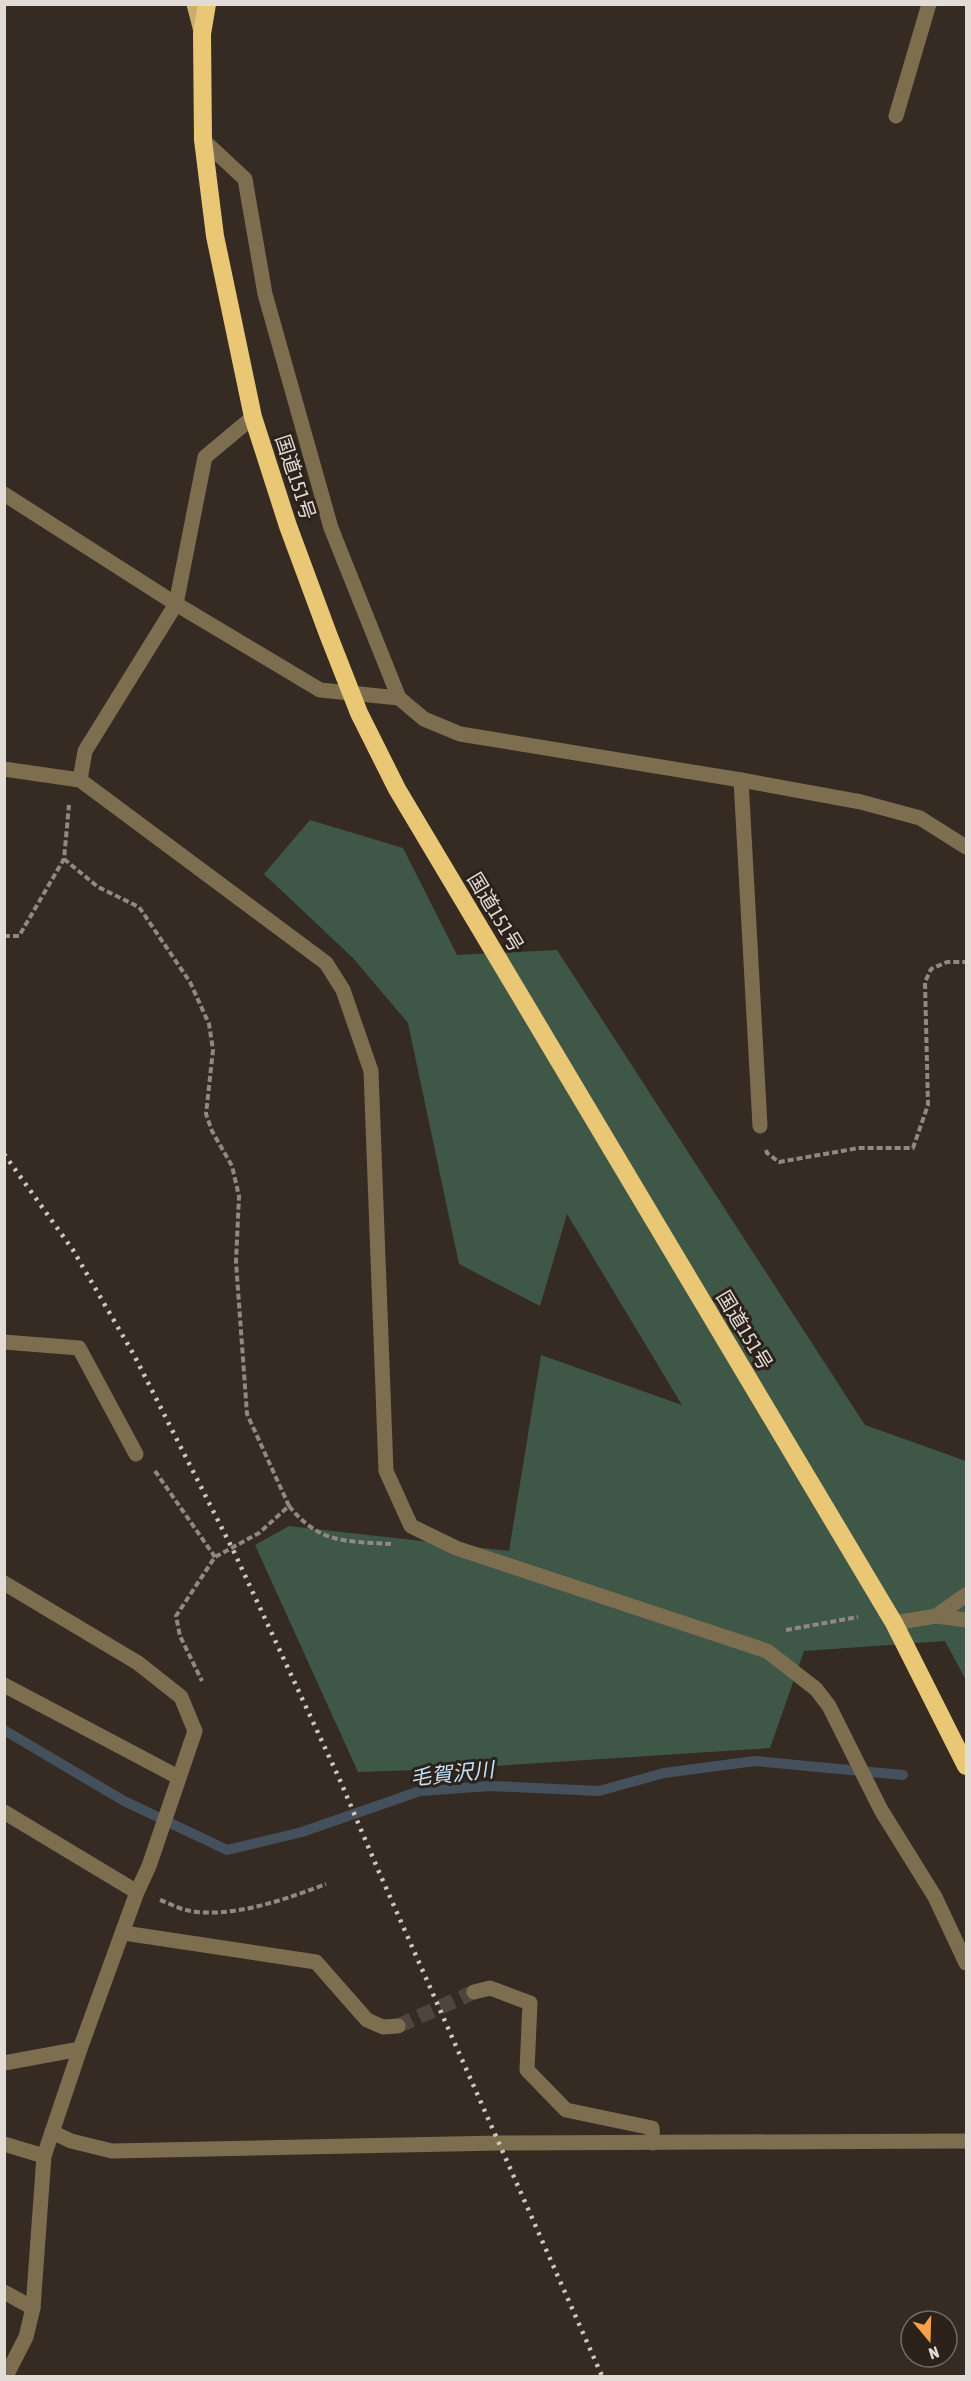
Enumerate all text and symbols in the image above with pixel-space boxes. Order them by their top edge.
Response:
street label: 国道151号 [271,432,321,522]
street label: 国道151号 [463,868,529,956]
street label: 国道151号 [712,1286,778,1374]
water label: 毛賀沢川 [409,1756,497,1789]
north arrow [899,2309,959,2369]
text: N [926,2343,941,2363]

